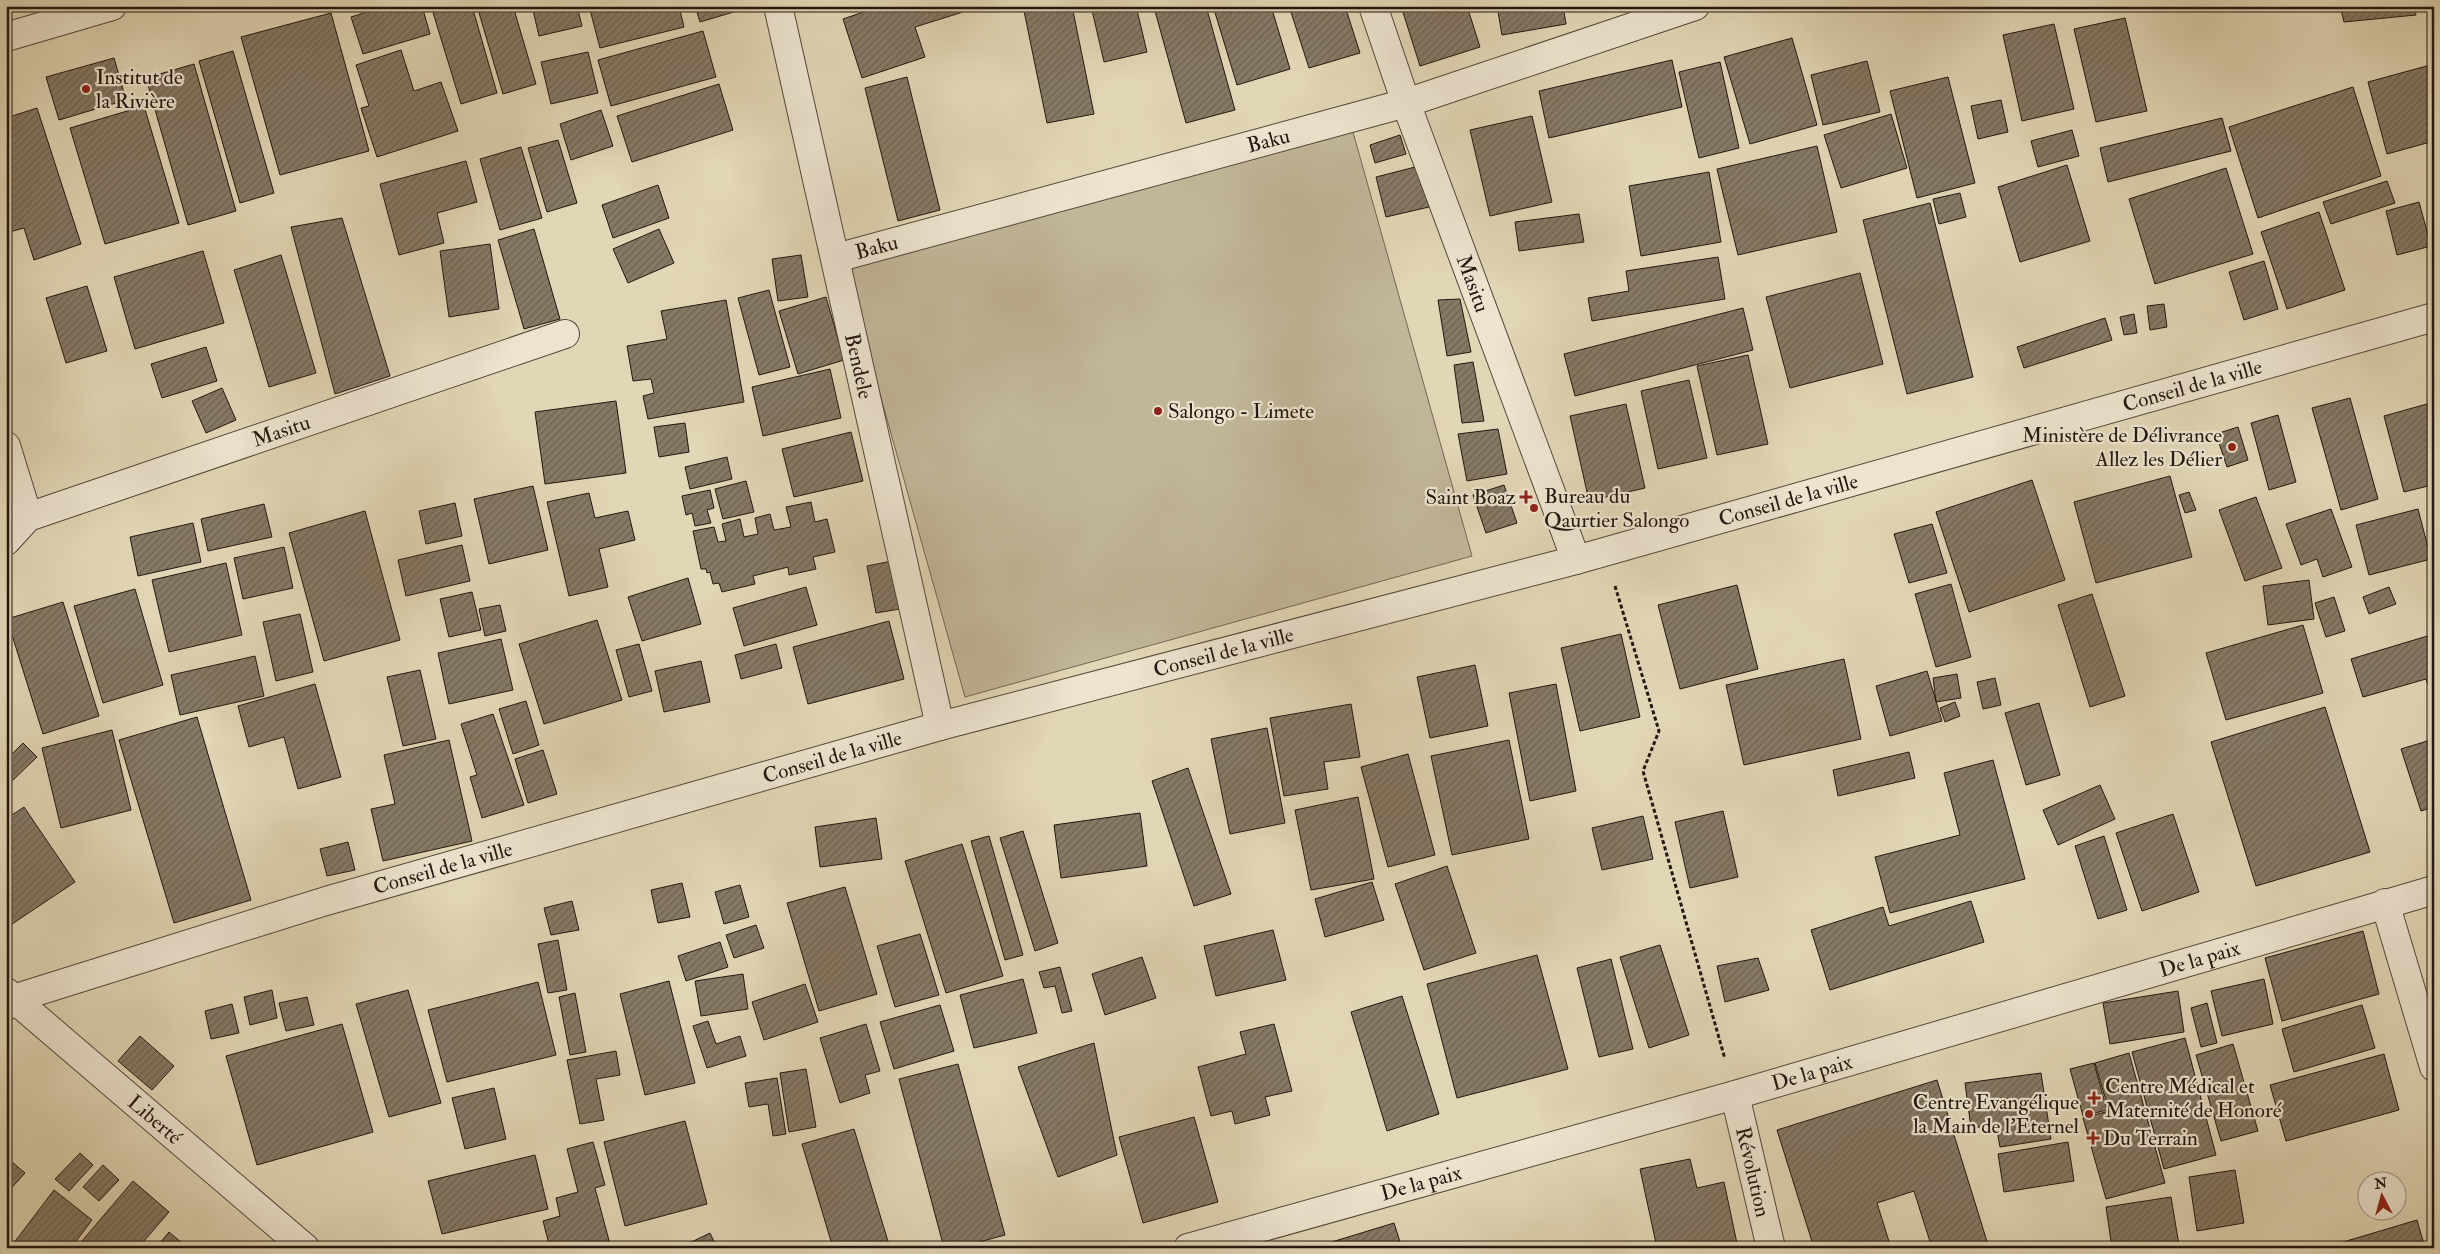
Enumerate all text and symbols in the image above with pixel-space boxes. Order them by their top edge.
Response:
place label: Institut de la Rivière [96,64,183,115]
marker: Institut de la Rivière [80,83,92,95]
street label: Baku [1244,122,1293,160]
street label: Baku [852,229,901,266]
street label: Masitu [1450,251,1496,316]
street label: Bendele [838,331,879,402]
street label: Conseil de la ville [2120,353,2266,419]
place label: Salongo - Limete [1168,398,1314,425]
marker: Salongo - Limete [1152,405,1164,417]
street label: Masitu [249,409,314,454]
place label: Ministère de Délivrance Allez les Délier [2022,422,2222,473]
marker: Ministère de Délivrance Allez les Délier [2226,441,2238,453]
street label: Conseil de la ville [1716,468,1861,533]
place label: Bureau du Qaurtier Salongo [1544,483,1689,534]
place label: Saint Boaz [1425,484,1516,511]
marker: Saint Boaz [1520,491,1532,503]
marker: Bureau du Qaurtier Salongo [1528,502,1540,514]
street label: Conseil de la ville [1151,621,1297,684]
street label: Conseil de la ville [759,724,905,790]
street label: Conseil de la ville [370,835,516,901]
street label: De la paix [2156,934,2244,984]
street label: De la paix [1768,1048,1856,1098]
place label: Centre Médical et Maternité de Honoré [2105,1073,2282,1124]
street label: Liberté [122,1089,188,1151]
place label: Centre Evangélique la Main de l'Eternel [1913,1089,2080,1140]
marker: Centre Médical et Maternité de Honoré [2087,1091,2101,1105]
marker: Centre Evangélique la Main de l'Eternel [2083,1108,2095,1120]
street label: Révolution [1729,1124,1776,1220]
place label: Du Terrain [2103,1125,2198,1152]
marker: Du Terrain [2087,1132,2099,1144]
street label: De la paix [1378,1159,1465,1207]
north arrow [2358,1172,2408,1222]
text: N [2373,1174,2388,1193]

